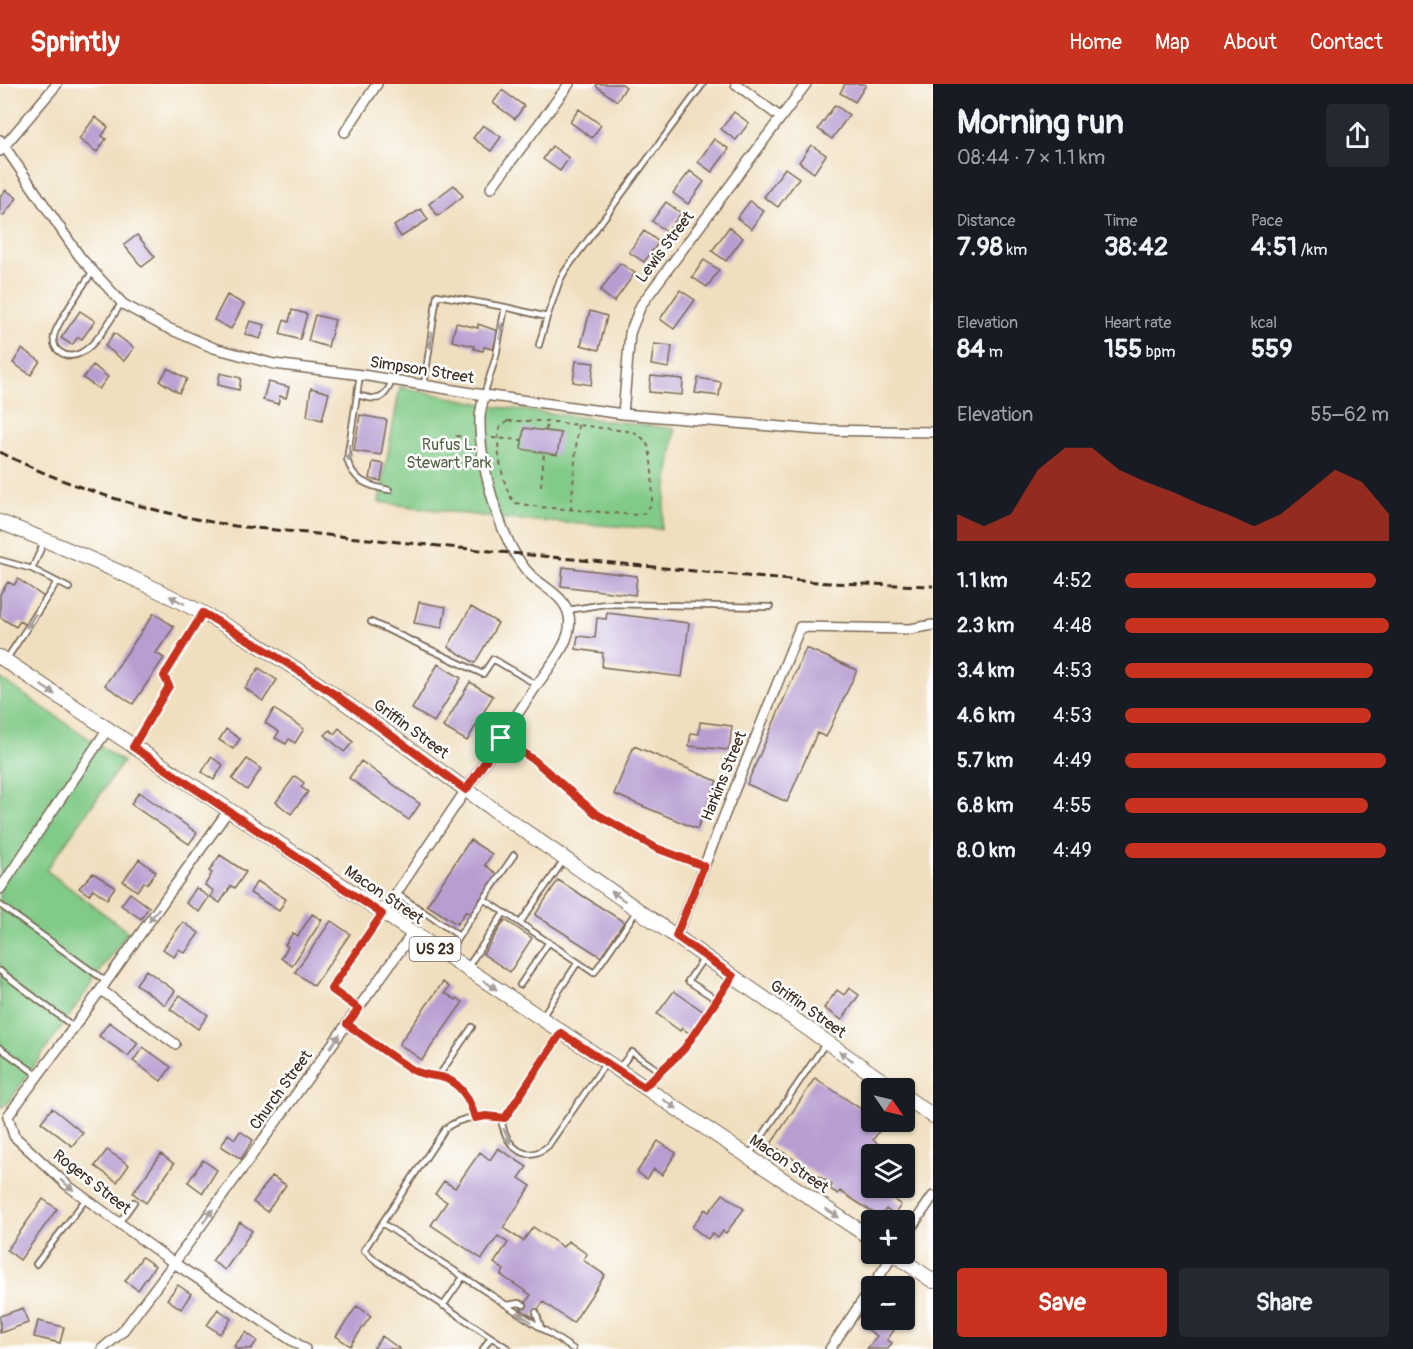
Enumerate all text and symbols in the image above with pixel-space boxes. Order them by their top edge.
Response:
text: Sprintly [30,25,120,60]
text: Home [1069,29,1122,56]
text: Map [1155,29,1190,56]
text: About [1223,29,1277,56]
text: Contact [1310,29,1383,56]
text: Morning run [957,102,1124,143]
button: share [1326,104,1389,167]
text: 08:44 · 7 × 1.1 km [957,145,1105,170]
street label: Lewis Street [632,207,699,287]
text: Distance [957,211,1016,231]
text: Time [1104,211,1137,231]
text: Pace [1251,211,1283,231]
text: 7.98 [957,231,1003,263]
text: 38:42 [1104,231,1168,263]
text: 4:51 [1251,231,1297,263]
text: km [1003,240,1027,260]
text: /km [1297,240,1327,260]
text: Elevation [957,313,1018,333]
text: Heart rate [1104,313,1171,333]
text: kcal [1251,313,1277,333]
one-way arrow [496,321,505,340]
one-way arrow [426,331,435,350]
text: 84 [957,333,985,365]
text: 155 [1104,333,1142,365]
text: 559 [1251,333,1293,365]
text: m [985,342,1003,362]
text: bpm [1142,342,1175,362]
street label: Simpson Street [369,352,476,388]
text: Elevation [957,402,1033,427]
text: 55–62 m [1311,402,1389,427]
park label: Rufus L. Stewart Park [406,435,492,473]
one-way arrow [344,444,354,463]
text: 1.1 km [957,568,1007,593]
text: 4:52 [1053,568,1092,593]
one-way arrow [168,595,185,605]
one-way arrow [25,613,37,629]
text: 2.3 km [957,613,1014,638]
text: 4:48 [1053,613,1092,638]
text: 3.4 km [957,658,1015,683]
text: 4:53 [1053,658,1092,683]
one-way arrow [40,684,56,696]
street label: Griffin Street [369,695,453,763]
text: 4.6 km [957,703,1015,728]
text: 4:53 [1053,703,1092,728]
pin [475,712,526,763]
icon: arrive [484,721,517,754]
street label: Harkins Street [697,728,751,824]
text: 5.7 km [957,748,1013,773]
text: 4:49 [1053,748,1092,773]
text: 6.8 km [957,793,1014,818]
text: 4:55 [1053,793,1092,818]
text: 8.0 km [957,838,1016,863]
text: 4:49 [1053,838,1092,863]
street label: Macon Street [340,861,428,929]
one-way arrow [610,890,626,902]
one-way arrow [148,907,160,923]
road number: US 23 [410,937,460,961]
street label: Griffin Street [766,975,850,1043]
one-way arrow [481,980,498,991]
one-way arrow [329,1033,341,1049]
street label: Church Street [245,1046,317,1134]
one-way arrow [839,1050,855,1062]
north arrow [861,1078,915,1132]
map controls [861,1078,915,1330]
one-way arrow [662,1099,678,1110]
one-way arrow [503,1127,512,1144]
street label: Macon Street [745,1130,833,1198]
button: layers [861,1144,915,1198]
street label: Rogers Street [49,1145,135,1219]
one-way arrow [59,1179,75,1191]
one-way arrow [824,1207,840,1218]
one-way arrow [202,1208,214,1224]
button: + [861,1210,915,1264]
button: Save [957,1268,1167,1337]
button: Share [1179,1268,1389,1337]
button: − [861,1276,915,1330]
one-way arrow [516,1312,532,1323]

